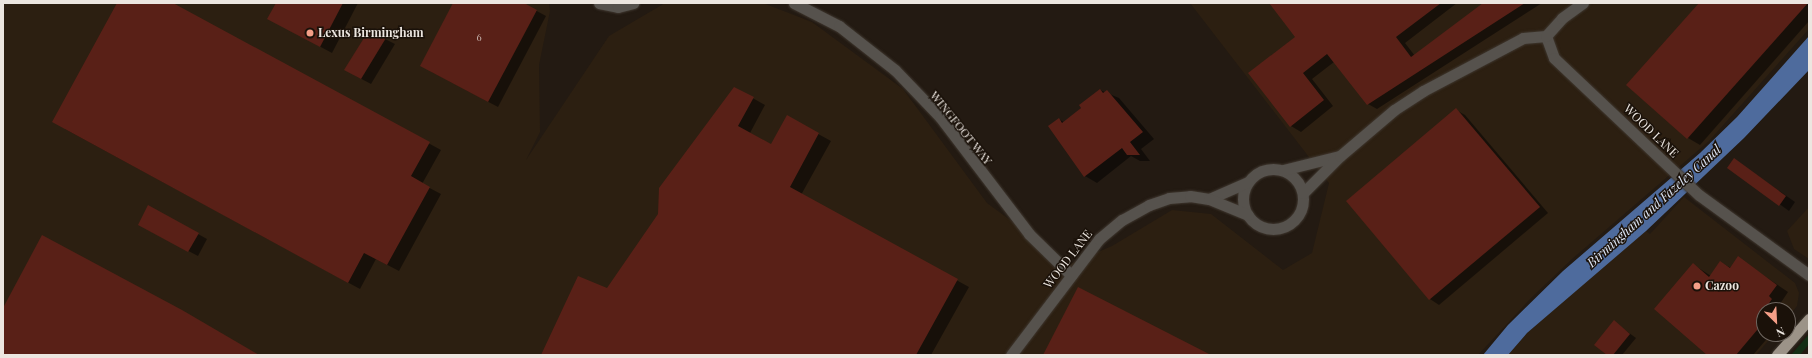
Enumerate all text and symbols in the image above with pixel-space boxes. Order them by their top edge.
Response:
place label: Lexus Birmingham [318,26,424,40]
marker: Lexus Birmingham [305,28,315,38]
house number: 6 [476,32,482,44]
street label: WINGFOOT WAY [927,88,995,168]
street label: WOOD LANE [1621,101,1681,161]
water label: Birmingham and Fazeley Canal [1584,142,1724,270]
street label: WOOD LANE [1041,227,1095,291]
place label: Cazoo [1705,279,1739,293]
marker: Cazoo [1692,281,1702,291]
north arrow [1756,302,1796,342]
text: N [1774,324,1787,341]

